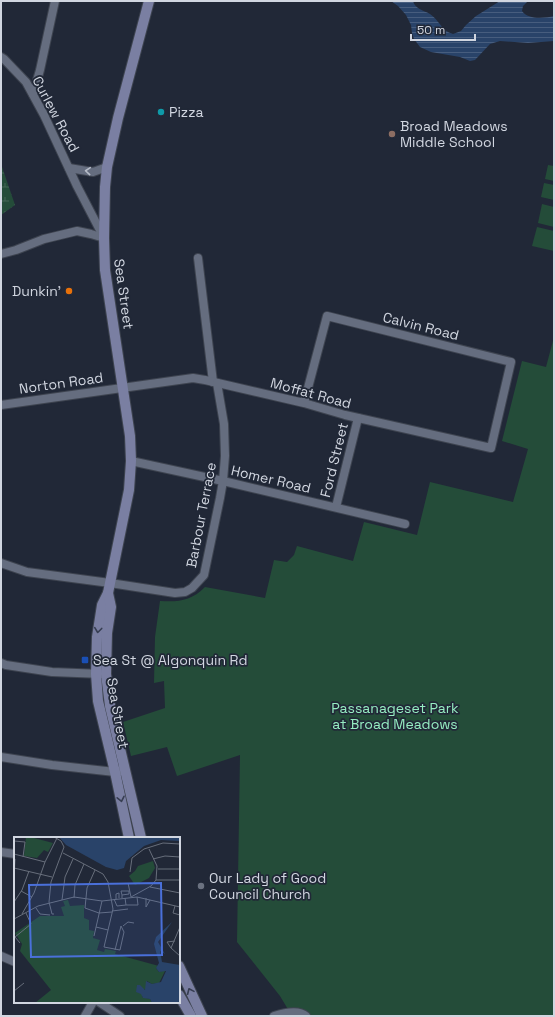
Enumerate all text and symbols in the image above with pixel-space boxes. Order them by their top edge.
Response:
scale bar [411,16,475,42]
text: 50 m [417,22,445,38]
street label: Curlew Road [28,73,84,155]
place label: Pizza [169,103,203,121]
marker: Pizza [156,107,166,117]
place label: Broad Meadows Middle School [400,117,508,151]
marker: Broad Meadows Middle School [387,129,397,139]
one-way arrow [85,166,91,175]
street label: Sea Street [110,257,138,331]
place label: Dunkin' [12,282,61,300]
marker: Dunkin' [64,286,74,296]
street label: Calvin Road [381,308,461,344]
street label: Norton Road [18,368,104,398]
street label: Moffat Road [269,374,353,412]
street label: Ford Street [316,421,352,499]
street label: Barbour Terrace [182,461,220,569]
street label: Homer Road [229,461,313,497]
one-way arrow [94,627,103,633]
place label: Sea St @ Algonquin Rd [93,651,247,669]
marker: Sea St @ Algonquin Rd [80,655,90,665]
street label: Sea Street [103,676,133,750]
park label: Passanageset Park at Broad Meadows [331,699,459,733]
one-way arrow [116,796,124,802]
inset map [14,837,180,1003]
place label: Our Lady of Good Council Church [209,869,326,903]
marker: Our Lady of Good Council Church [196,881,206,891]
one-way arrow [187,988,195,996]

